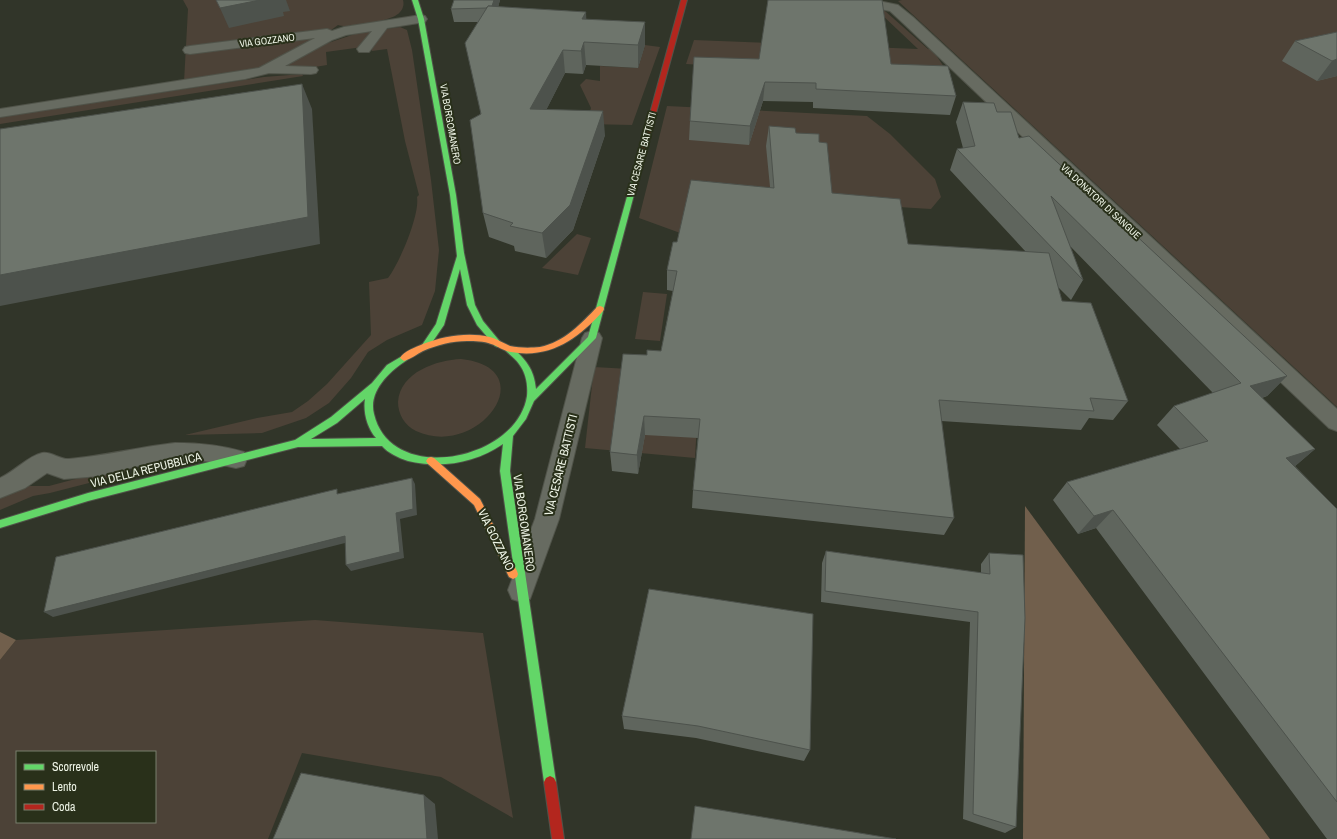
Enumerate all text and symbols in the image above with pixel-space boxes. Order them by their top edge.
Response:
street label: VIA GOZZANO [239,31,295,50]
street label: VIA BORGOMANERO [437,83,464,165]
street label: VIA CESARE BATTISTI [624,111,659,198]
street label: VIA DONATORI DI SANGUE [1058,161,1143,242]
street label: VIA CESARE BATTISTI [541,413,581,517]
street label: VIA DELLA REPUBBLICA [89,448,204,492]
street label: VIA BORGOMANERO [509,473,539,573]
street label: VIA GOZZANO [474,507,518,574]
legend [16,751,156,823]
text: Scorrevole [52,759,99,775]
text: Lento [52,779,77,795]
text: Coda [52,799,76,815]

